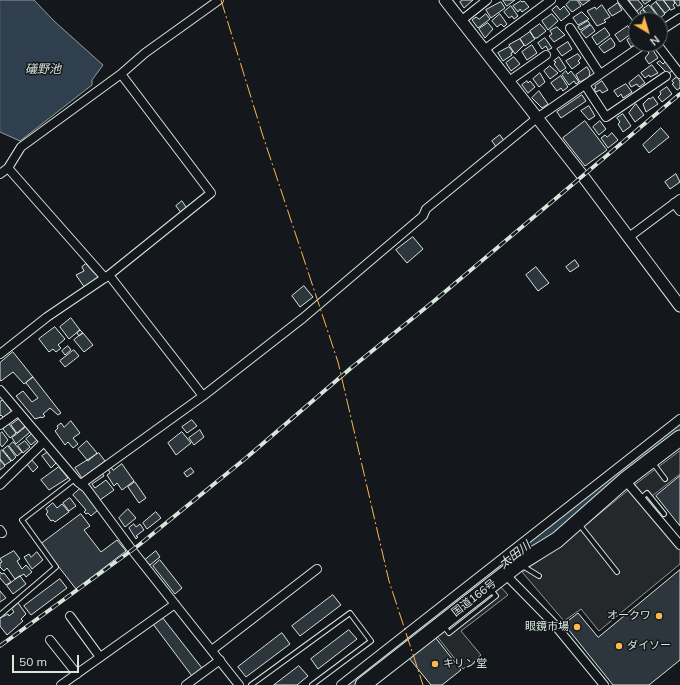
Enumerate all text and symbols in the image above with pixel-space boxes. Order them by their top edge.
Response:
north arrow [628,12,668,52]
text: N [647,33,662,49]
water label: 礒野池 [25,62,61,76]
water label: 太田川 [496,538,534,572]
street label: 国道166号 [449,577,499,619]
place label: オークワ [607,609,651,623]
marker: オークワ [654,611,664,621]
place label: 眼鏡市場 [525,620,569,634]
marker: 眼鏡市場 [572,622,582,632]
place label: ダイソー [627,639,671,653]
marker: ダイソー [614,641,624,651]
scale bar [14,647,81,673]
text: 50 m [19,654,47,669]
place label: キリン堂 [443,657,487,671]
marker: キリン堂 [430,659,440,669]

